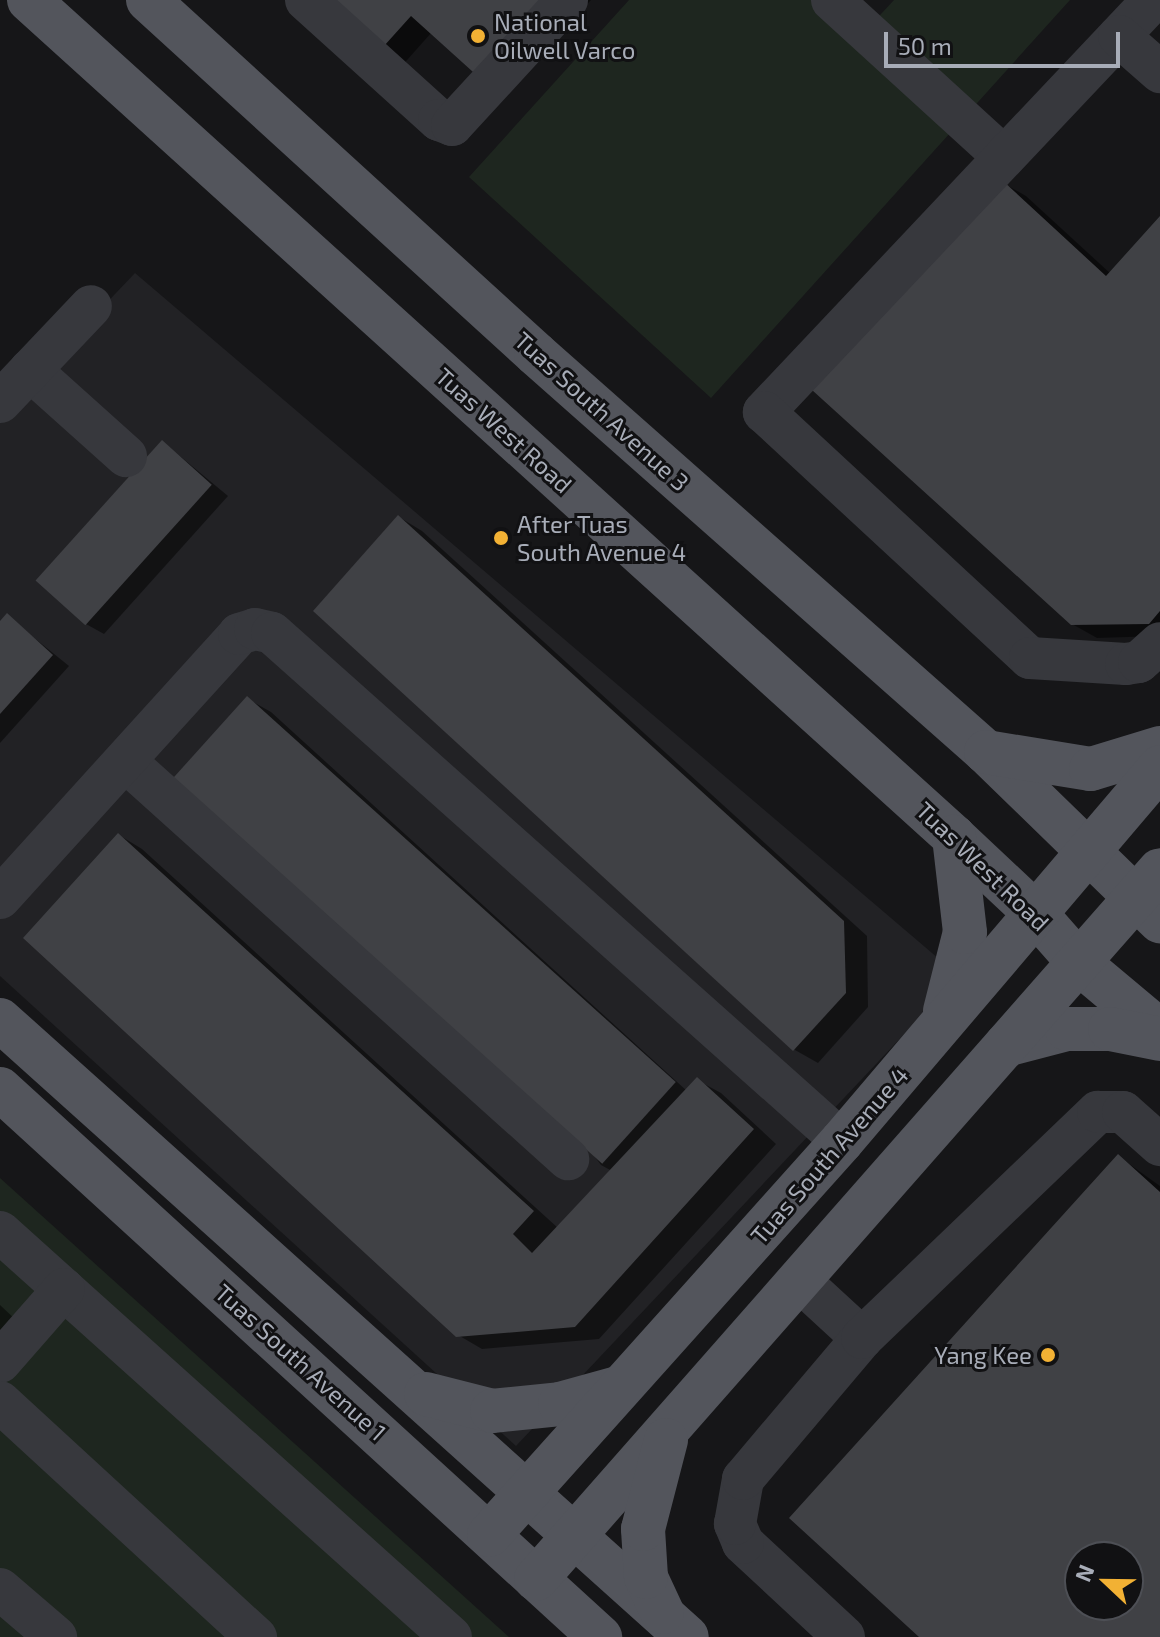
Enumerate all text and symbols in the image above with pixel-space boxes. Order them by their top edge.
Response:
place label: National Oilwell Varco [494,8,637,64]
scale bar [888,16,1124,66]
marker: National Oilwell Varco [469,27,487,45]
text: 50 m [898,31,952,60]
street label: Tuas South Avenue 3 [509,325,695,497]
street label: Tuas West Road [430,361,578,499]
place label: After Tuas South Avenue 4 [517,510,687,566]
marker: After Tuas South Avenue 4 [492,529,510,547]
street label: Tuas West Road [911,795,1055,937]
street label: Tuas South Avenue 4 [744,1060,914,1250]
street label: Tuas South Avenue 1 [209,1277,393,1447]
place label: Yang Kee [934,1341,1032,1369]
marker: Yang Kee [1039,1346,1057,1364]
north arrow [1064,1541,1144,1621]
text: N [1069,1561,1099,1585]

